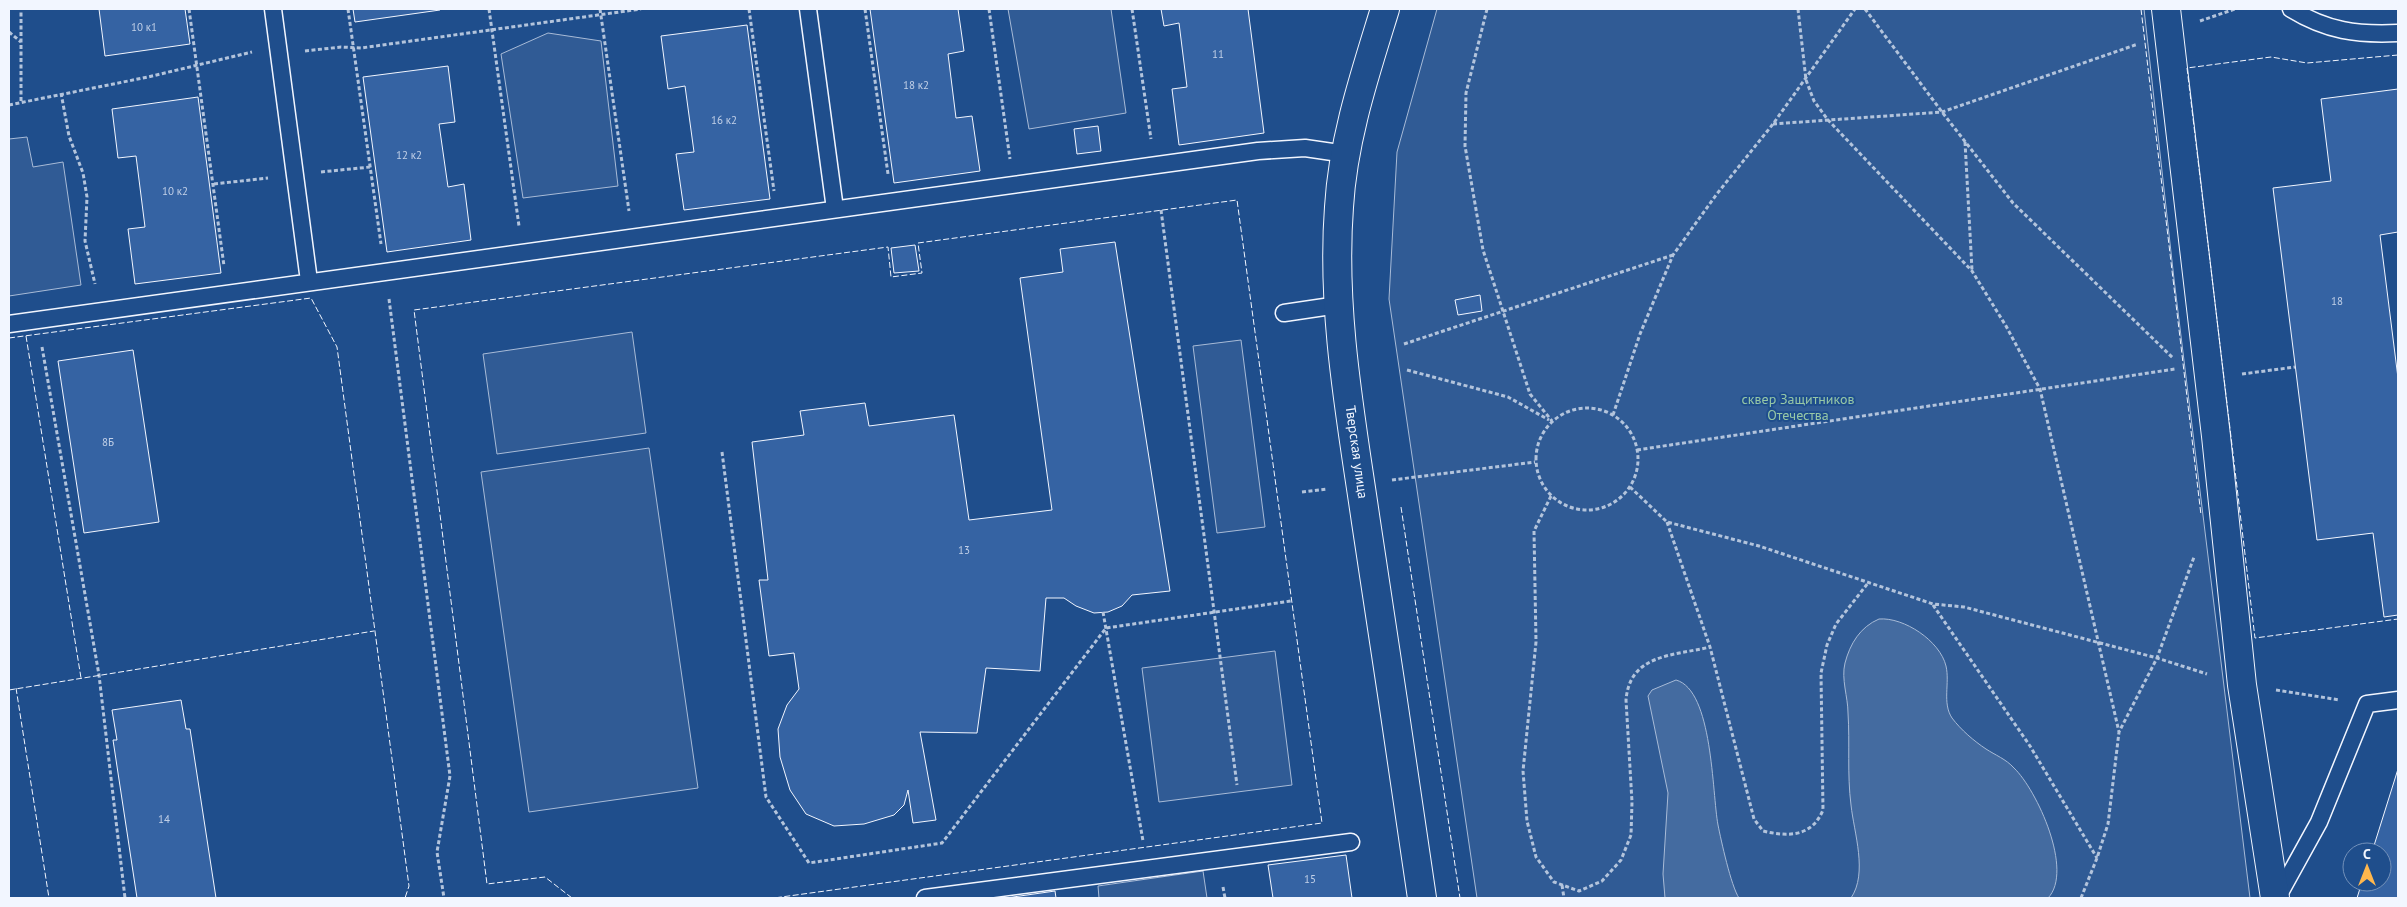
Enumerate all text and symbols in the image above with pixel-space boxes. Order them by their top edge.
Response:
house number: 10 к1 [131,20,157,34]
house number: 11 [1212,47,1224,61]
house number: 18 к2 [903,78,929,92]
house number: 16 к2 [711,113,737,127]
house number: 12 к2 [396,148,422,162]
house number: 10 к2 [162,184,188,198]
house number: 18 [2331,294,2343,308]
park label: сквер Защитников Отечества [1742,390,1854,424]
street label: Тверская улица [1342,404,1372,500]
house number: 8Б [102,435,114,449]
house number: 13 [958,543,970,557]
house number: 14 [158,812,170,826]
north arrow [2342,842,2392,892]
text: С [2363,845,2371,863]
house number: 15 [1304,872,1316,886]

